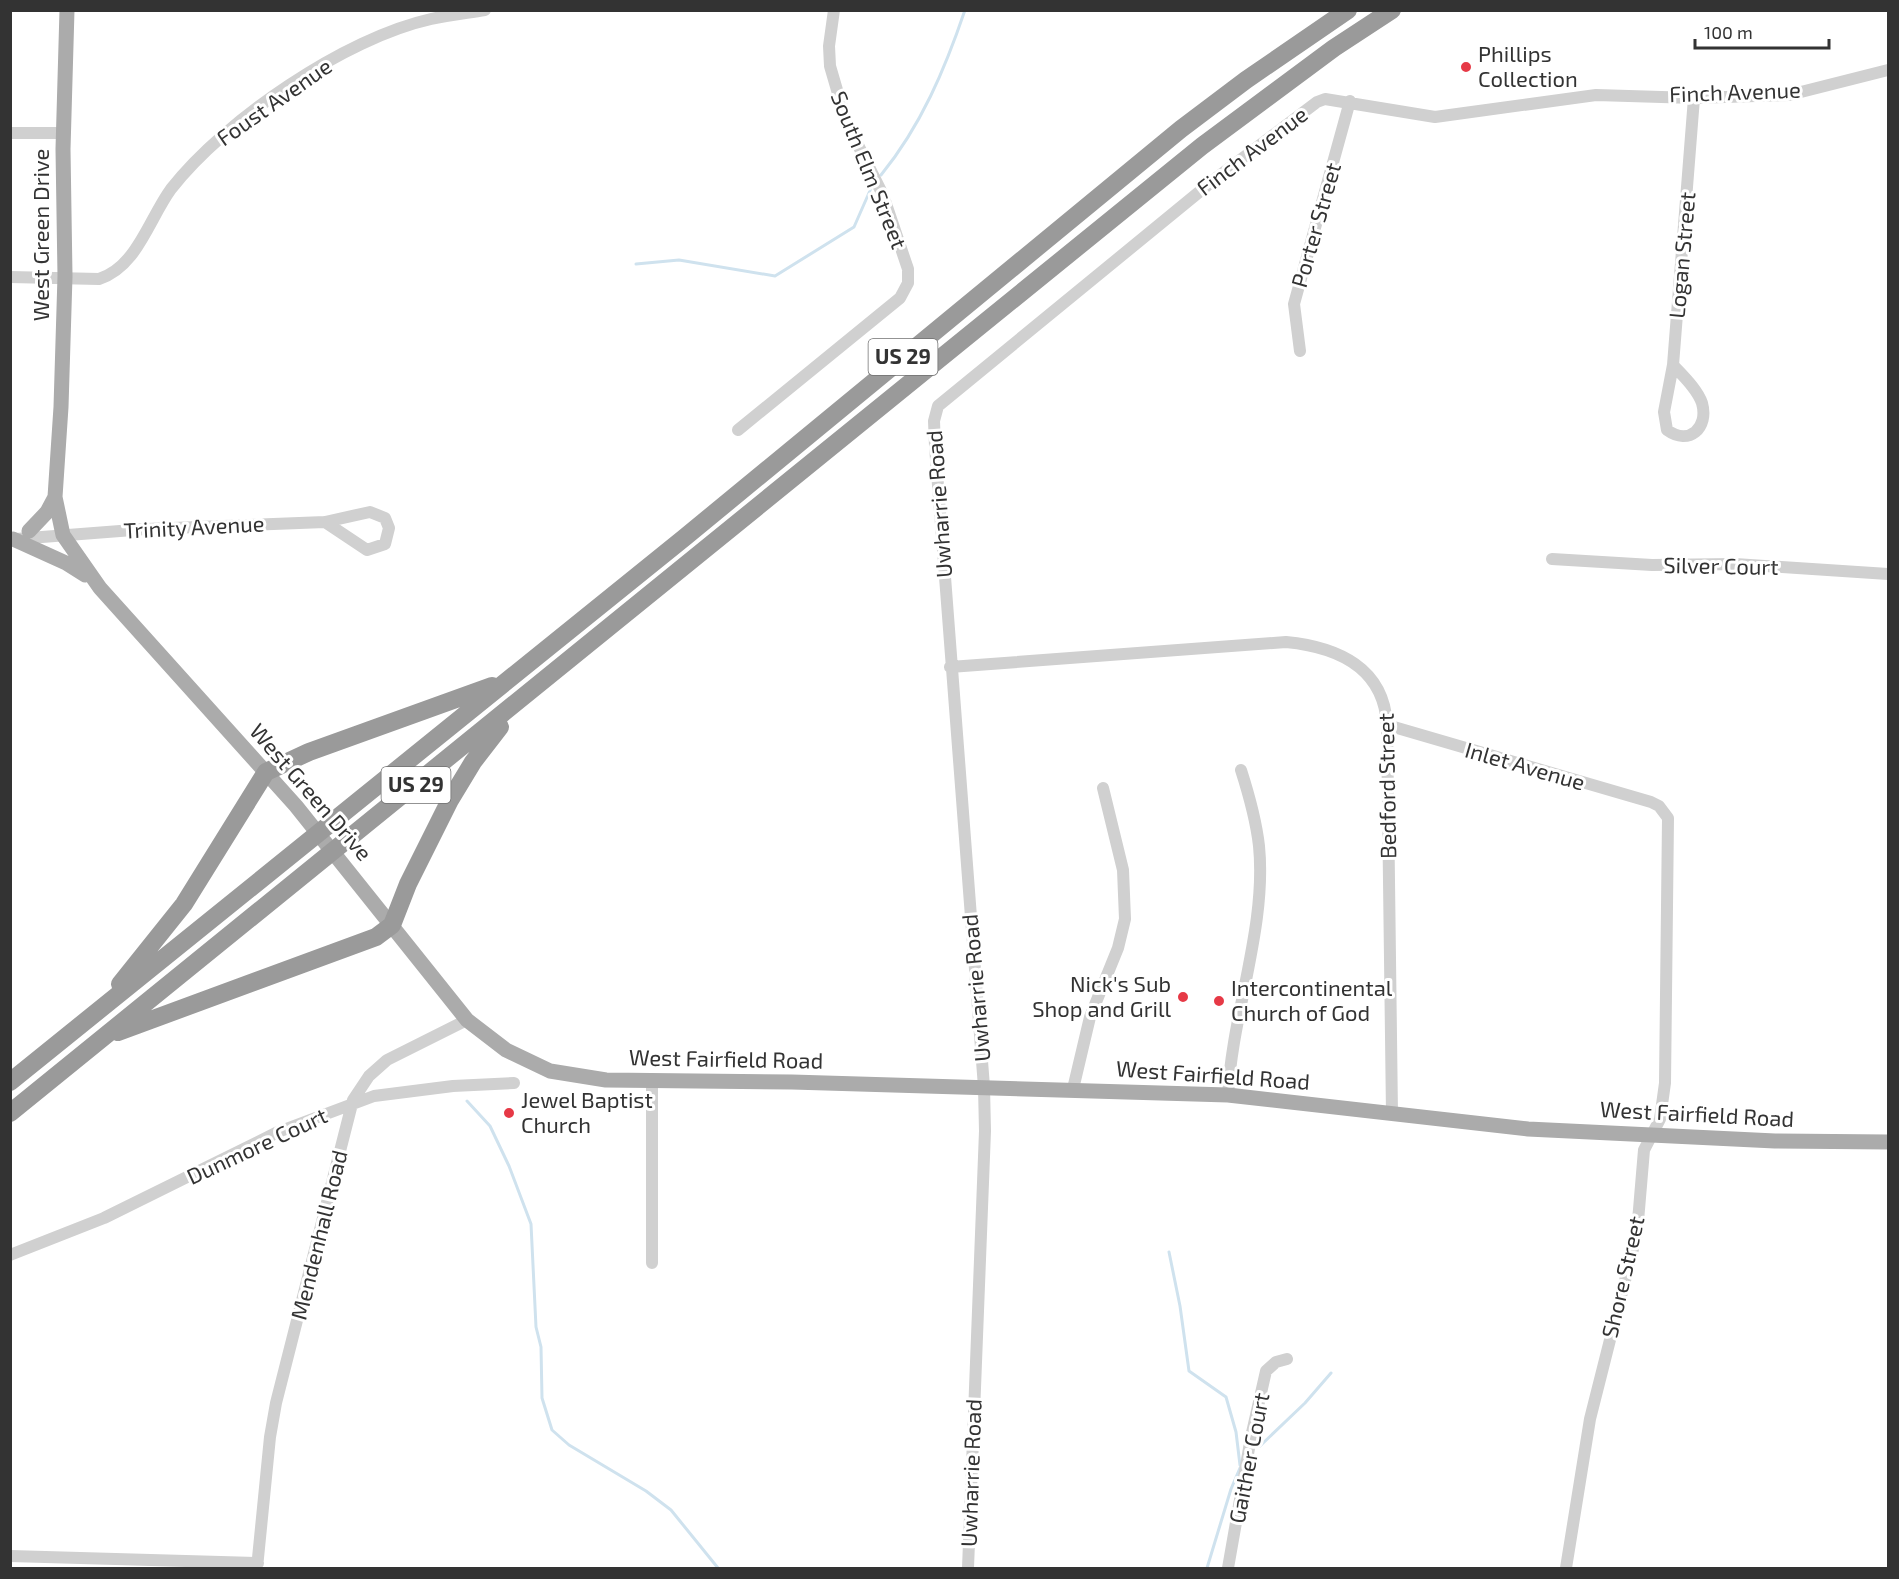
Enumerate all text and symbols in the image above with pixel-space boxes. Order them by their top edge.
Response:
scale bar [1695,12,1828,50]
text: 100 m [1704,21,1753,43]
place label: Phillips Collection [1478,40,1578,91]
street label: Foust Avenue [211,52,336,150]
marker: Phillips Collection [1459,60,1473,74]
street label: Finch Avenue [1669,76,1801,106]
street label: South Elm Street [826,87,913,252]
street label: Finch Avenue [1191,100,1312,200]
street label: West Green Drive [27,149,53,321]
street label: Porter Street [1285,159,1345,290]
street label: Logan Street [1663,191,1699,319]
road number: US 29 [868,339,938,375]
street label: Uwharrie Road [920,429,956,579]
street label: Trinity Avenue [123,509,265,543]
street label: Silver Court [1663,551,1779,579]
street label: Bedford Street [1372,713,1400,859]
street label: West Green Drive [245,718,378,865]
street label: Inlet Avenue [1462,736,1588,795]
road number: US 29 [382,767,450,803]
street label: Uwharrie Road [956,913,994,1063]
place label: Nick's Sub Shop and Grill [1032,970,1171,1021]
place label: Intercontinental Church of God [1231,974,1393,1025]
marker: Nick's Sub Shop and Grill [1176,990,1190,1004]
marker: Intercontinental Church of God [1212,994,1226,1008]
street label: West Fairfield Road [629,1043,823,1073]
street label: West Fairfield Road [1115,1054,1311,1094]
place label: Jewel Baptist Church [521,1086,653,1137]
street label: West Fairfield Road [1599,1095,1795,1131]
street label: Dunmore Court [182,1101,331,1189]
marker: Jewel Baptist Church [502,1106,516,1120]
street label: Mendenhall Road [284,1147,352,1322]
street label: Shore Street [1595,1213,1649,1340]
street label: Gaither Court [1223,1390,1273,1525]
street label: Uwharrie Road [954,1398,986,1547]

